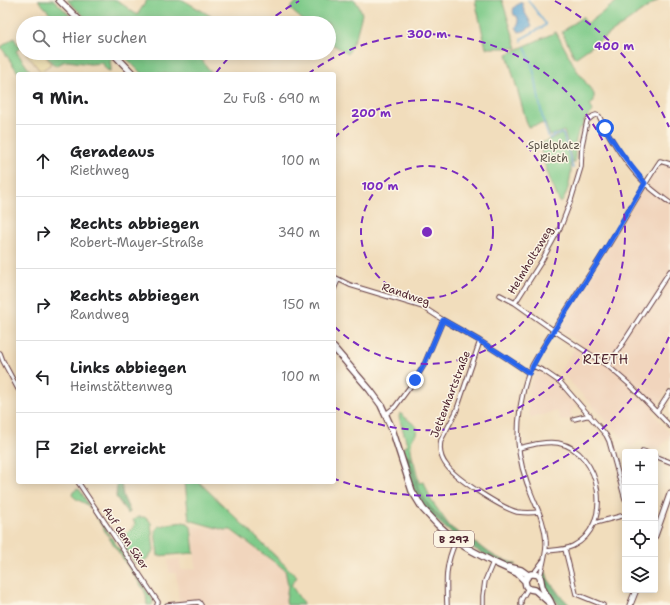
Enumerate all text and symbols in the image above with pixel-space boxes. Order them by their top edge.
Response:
search box [16,16,336,60]
text: 300 m [407,26,447,42]
icon: search [30,27,52,49]
text: Hier suchen [62,28,147,48]
text: 400 m [594,38,634,54]
text: 9 Min. [32,87,89,109]
text: Zu Fuß · 690 m [223,90,320,107]
text: 200 m [351,105,391,121]
route start [596,119,614,137]
park label: Spielplatz Rieth [528,138,580,166]
text: Geradeaus [70,142,155,162]
icon: ahead [32,150,54,172]
text: 100 m [281,152,320,169]
text: Riethweg [70,162,129,179]
text: 100 m [362,178,399,194]
text: Rechts abbiegen [70,214,199,234]
icon: right [32,222,54,244]
street label: Helmholtzweg [504,223,557,297]
text: 340 m [278,224,320,241]
centre of rings [420,225,434,239]
text: Robert-Mayer-Straße [70,234,204,251]
street label: Randweg [380,279,432,310]
text: Rechts abbiegen [70,286,199,306]
icon: right [32,294,54,316]
text: 150 m [282,296,320,313]
text: Randweg [70,306,129,323]
street label: Jettenhartstraße [427,348,474,440]
district label: RIETH [583,351,629,368]
text: Links abbiegen [70,358,186,378]
icon: left [32,366,54,388]
text: 100 m [281,368,320,385]
route end [406,371,424,389]
text: Heimstättenweg [70,378,173,395]
icon: arrive [32,438,54,460]
text: Ziel erreicht [70,439,166,459]
map controls [622,449,658,593]
button: + [622,449,658,485]
button: − [622,485,658,521]
street label: Auf dem Säer [99,504,152,573]
button: locate [622,521,658,557]
road number: B 297 [434,531,474,547]
button: layers [622,557,658,593]

